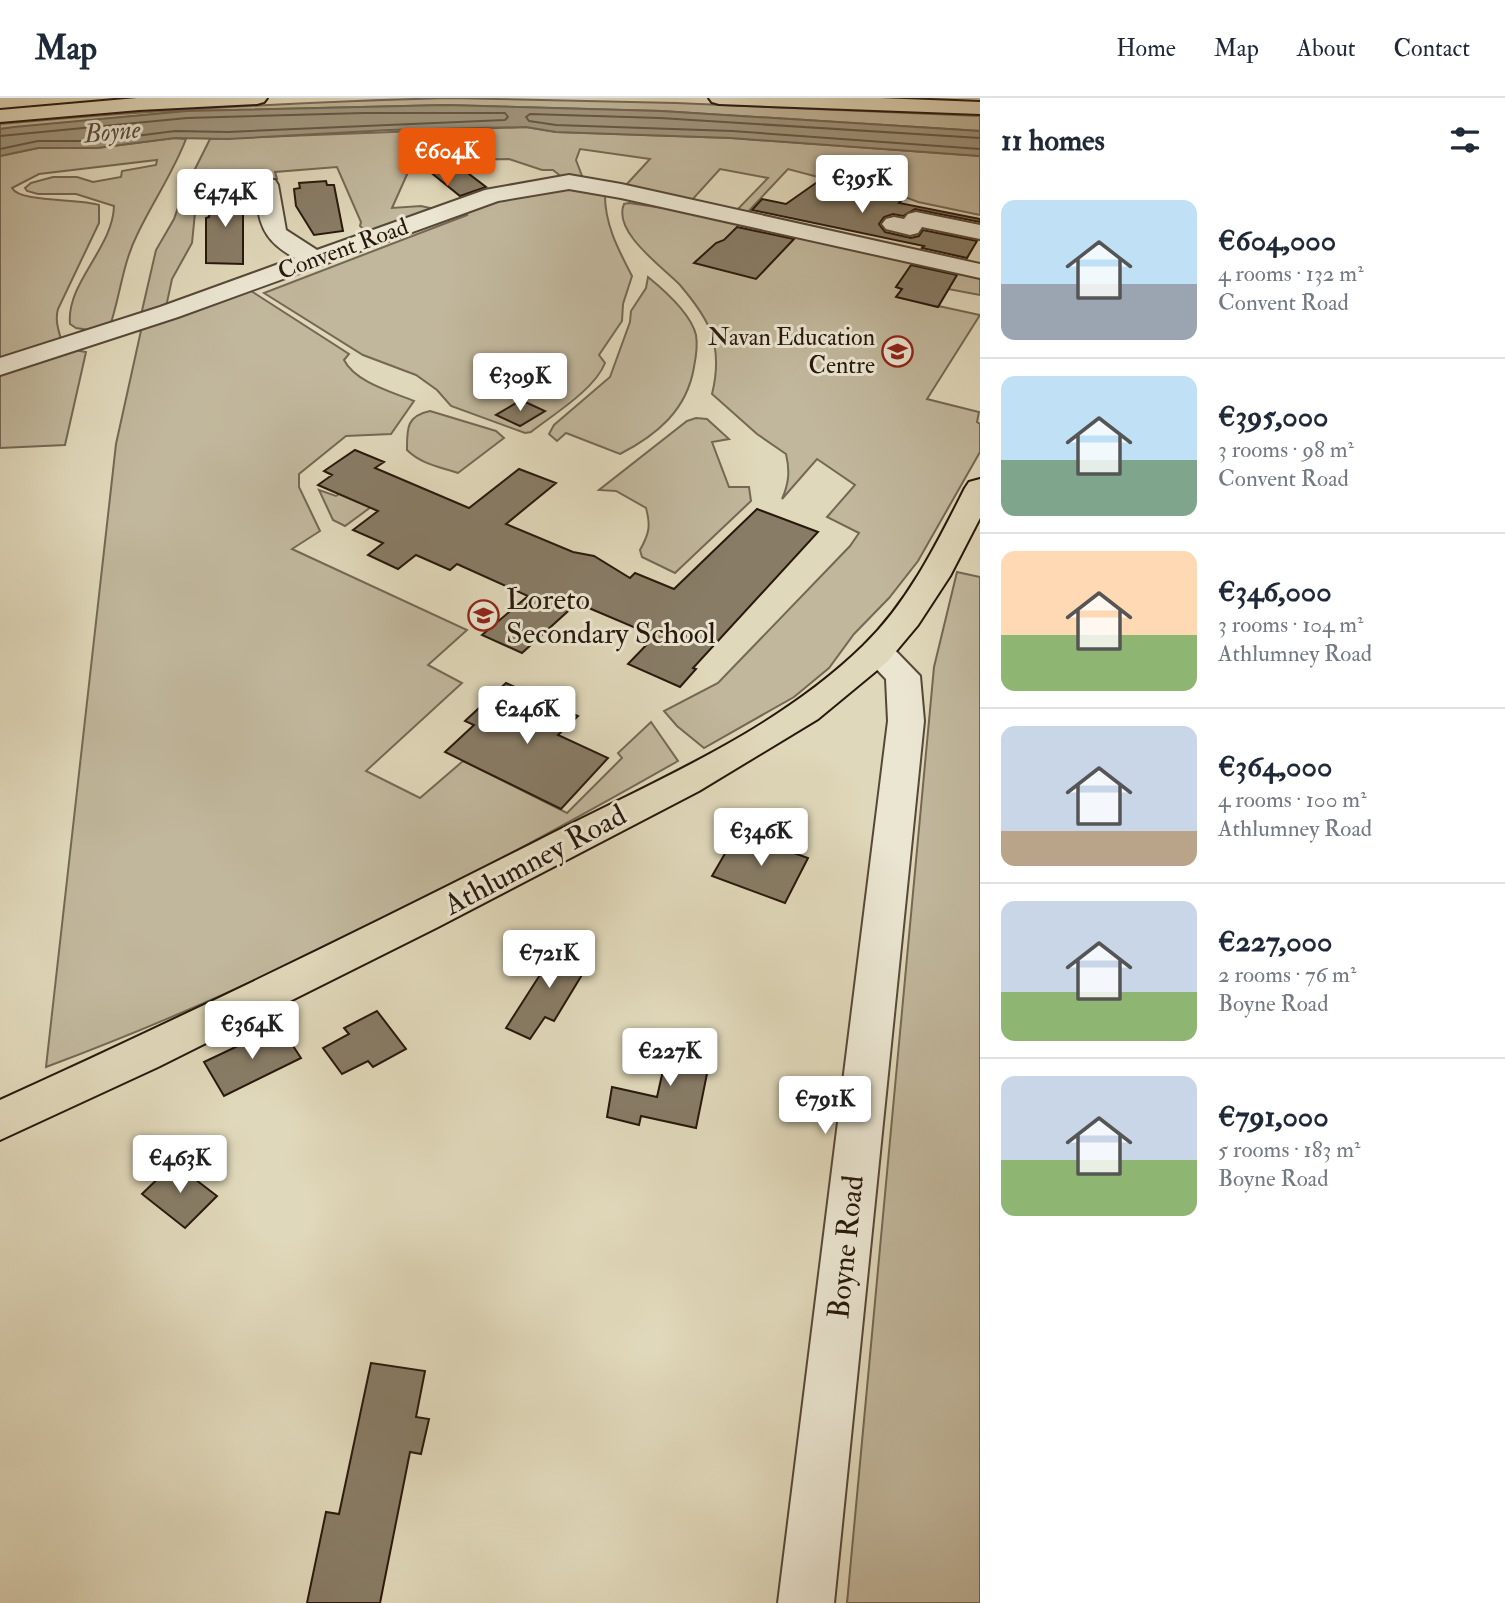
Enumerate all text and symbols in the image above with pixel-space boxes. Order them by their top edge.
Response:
text: Map [35,28,97,69]
text: Home [1116,33,1176,64]
text: Map [1214,33,1259,64]
text: About [1297,33,1356,64]
text: Contact [1394,33,1470,64]
water label: Boyne [81,114,142,151]
icon: filters [1446,121,1484,159]
text: 11 homes [1001,122,1105,159]
pin: €604K [398,129,496,188]
text: €604K [414,136,480,165]
pin: €395K [813,156,911,215]
text: €395K [832,163,892,192]
pin: €474K [176,170,274,229]
text: €474K [193,177,257,206]
street label: Convent Road [274,211,413,287]
text: €604,000 [1218,222,1336,259]
icon: home [1057,228,1141,312]
text: 4 rooms · 132 m² [1218,259,1364,288]
text: Convent Road [1218,288,1349,317]
place label: Navan Education Centre [708,322,875,381]
school or university icon: Navan Education Centre [881,334,915,368]
pin: €309K [471,354,569,413]
text: €309K [489,361,551,390]
text: €395,000 [1218,398,1328,435]
icon: home [1057,404,1141,488]
text: 3 rooms · 98 m² [1218,435,1354,464]
text: Convent Road [1218,464,1349,493]
text: €346,000 [1218,573,1332,610]
icon: home [1057,579,1141,663]
place label: Loreto Secondary School [506,581,716,652]
school or university icon: Loreto Secondary School [466,599,500,633]
text: 3 rooms · 104 m² [1218,610,1364,639]
text: Athlumney Road [1218,639,1372,668]
pin: €246K [478,686,576,746]
text: €246K [494,694,560,723]
text: €364,000 [1218,748,1332,785]
icon: home [1057,754,1141,838]
text: 4 rooms · 100 m² [1218,785,1367,814]
street label: Athlumney Road [437,796,633,924]
pin: €346K [712,808,810,868]
text: Athlumney Road [1218,814,1372,843]
text: €346K [730,816,792,845]
text: €227,000 [1218,923,1332,960]
icon: home [1057,929,1141,1013]
pin: €721K [500,930,598,990]
text: €721K [519,938,579,967]
text: 2 rooms · 76 m² [1218,960,1356,989]
text: Boyne Road [1218,989,1329,1018]
pin: €364K [203,1002,301,1061]
text: €364K [221,1009,283,1038]
pin: €227K [621,1028,719,1088]
text: €227K [638,1036,702,1065]
pin: €791K [776,1076,874,1136]
text: €791K [795,1084,855,1113]
text: €791,000 [1218,1098,1329,1135]
icon: home [1057,1104,1141,1188]
text: 5 rooms · 183 m² [1218,1135,1361,1164]
pin: €463K [131,1136,229,1195]
text: €463K [149,1143,211,1172]
text: Boyne Road [1218,1164,1329,1193]
street label: Boyne Road [820,1173,872,1321]

